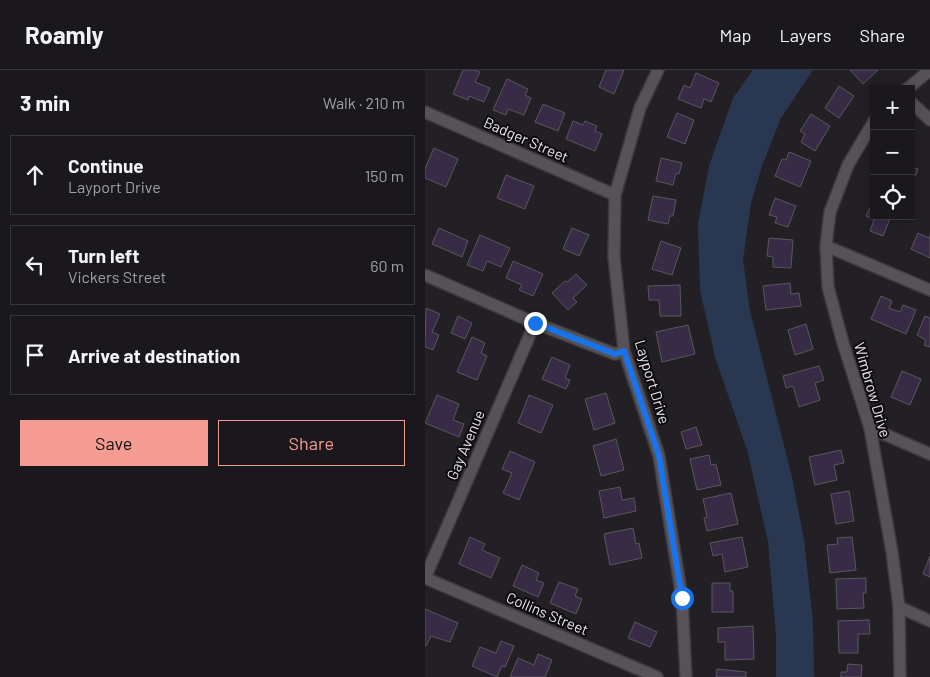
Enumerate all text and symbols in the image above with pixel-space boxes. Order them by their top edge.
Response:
text: Roamly [25,20,104,49]
text: Map [719,24,751,46]
text: Layers [779,24,832,46]
text: Share [860,24,905,46]
map controls [870,85,915,220]
button: + [870,85,915,130]
text: 3 min [20,90,70,115]
text: Walk · 210 m [323,93,405,112]
street label: Badger Street [481,112,571,166]
button: − [870,130,915,175]
text: Continue [68,154,144,177]
icon: ahead [21,161,49,189]
text: 150 m [365,166,404,185]
button: locate [870,175,915,220]
text: Layport Drive [68,177,161,196]
text: Turn left [68,244,139,267]
icon: left [21,251,49,279]
text: 60 m [370,256,404,275]
text: Vickers Street [68,267,166,286]
route end [524,312,547,335]
street label: Layport Drive [632,338,674,426]
street label: Wimbrow Drive [851,340,895,439]
icon: arrive [21,341,49,369]
text: Arrive at destination [68,344,240,367]
street label: Gay Avenue [442,407,488,482]
button: Save [20,420,208,466]
button: Share [218,420,405,466]
route start [671,587,694,610]
street label: Collins Street [504,588,591,638]

